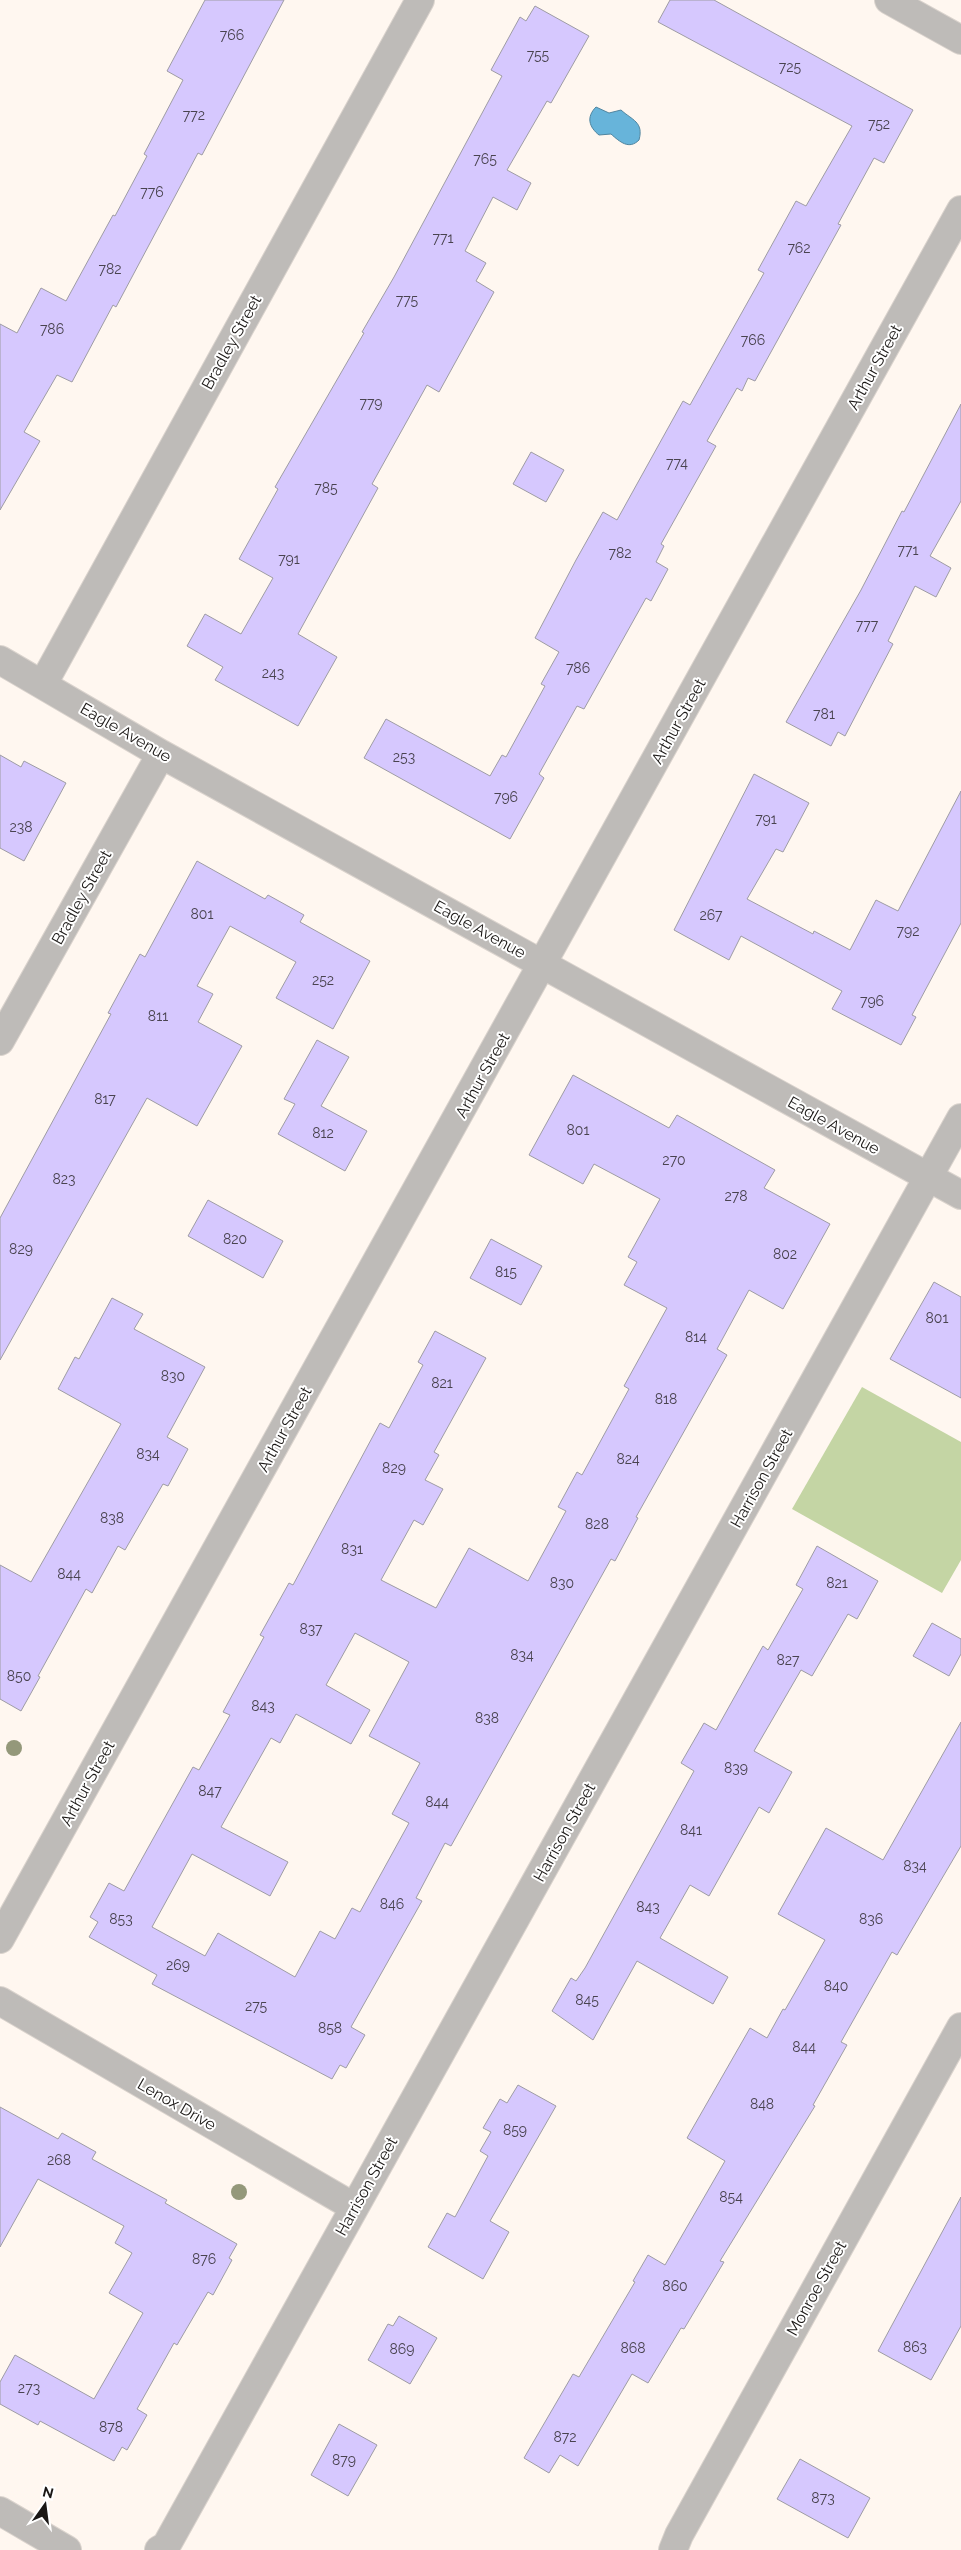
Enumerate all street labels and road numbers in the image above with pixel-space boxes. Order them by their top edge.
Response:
street label: Bradley Street [198,291,266,393]
street label: Arthur Street [843,321,906,413]
street label: Arthur Street [647,675,710,767]
street label: Eagle Avenue [77,699,175,766]
street label: Bradley Street [48,846,116,948]
street label: Eagle Avenue [431,896,529,962]
street label: Arthur Street [451,1029,514,1121]
street label: Eagle Avenue [785,1092,883,1158]
street label: Arthur Street [253,1383,316,1475]
street label: Harrison Street [726,1425,797,1531]
street label: Arthur Street [56,1737,119,1829]
street label: Harrison Street [529,1779,600,1885]
street label: Lenox Drive [134,2074,219,2134]
street label: Harrison Street [331,2133,402,2239]
street label: Monroe Street [783,2237,851,2339]

